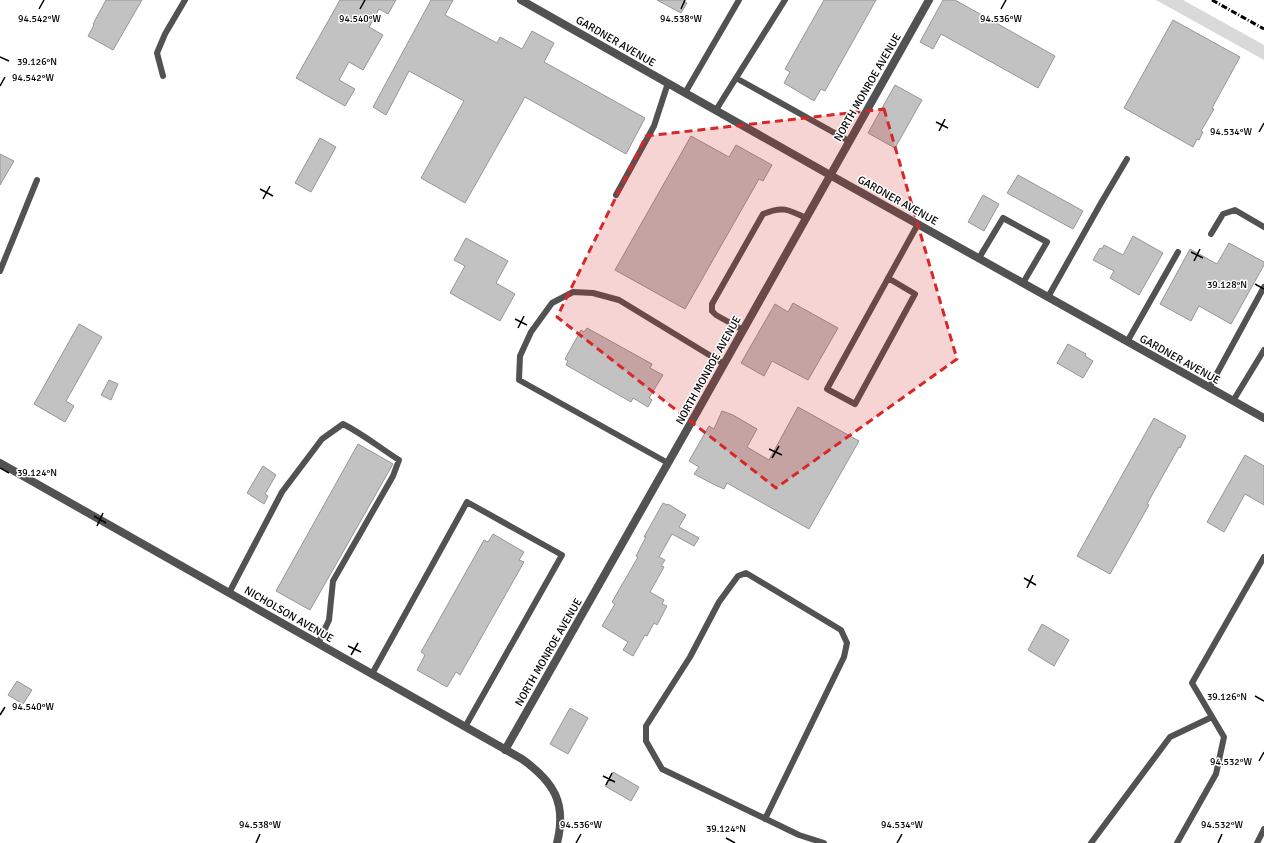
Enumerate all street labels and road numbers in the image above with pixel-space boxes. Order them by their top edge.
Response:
street label: GARDNER AVENUE [574,13,658,70]
street label: NORTH MONROE AVENUE [831,31,904,143]
street label: GARDNER AVENUE [855,173,940,228]
street label: NORTH MONROE AVENUE [673,314,744,427]
street label: GARDNER AVENUE [1137,332,1222,387]
street label: NICHOLSON AVENUE [242,584,336,645]
street label: NORTH MONROE AVENUE [512,596,585,708]

